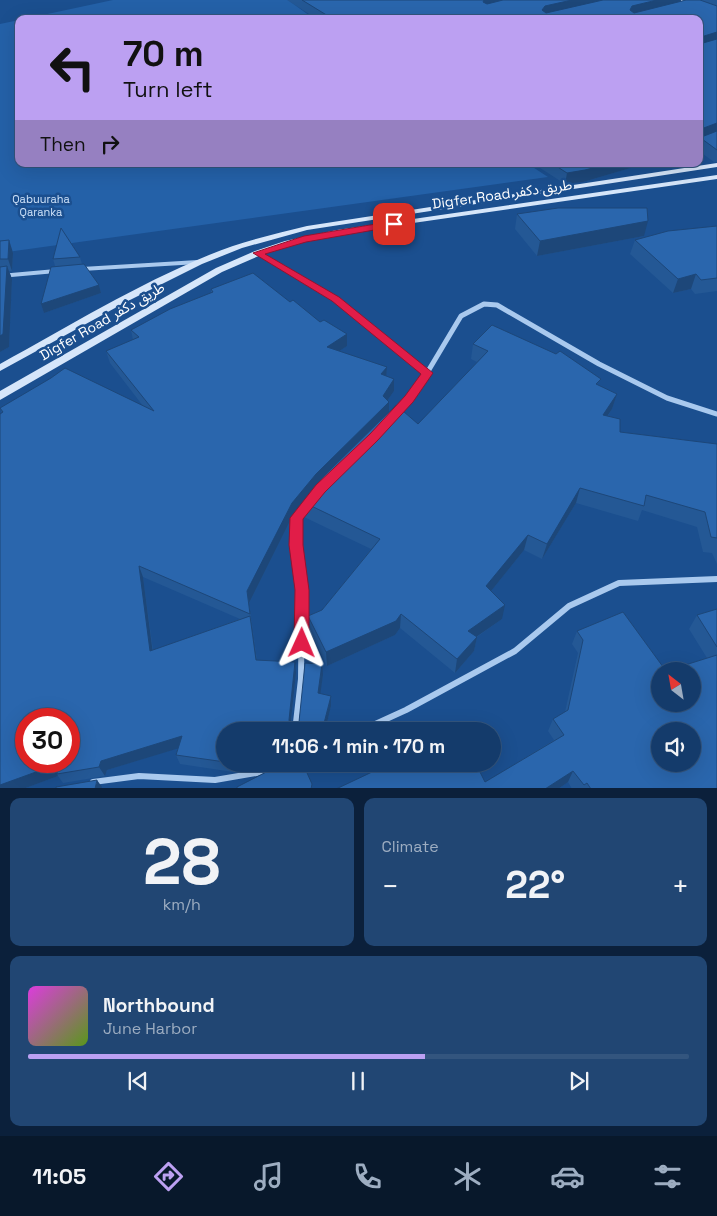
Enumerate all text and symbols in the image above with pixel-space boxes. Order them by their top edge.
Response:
text: 70 m [123,32,204,76]
icon: left [40,35,105,100]
text: Turn left [123,75,213,103]
icon: right [96,130,124,158]
text: Then [40,132,86,157]
street label: Digfer Road طريق دكفر [431,175,573,214]
park label: Qabuuraha Qaranka [12,192,70,219]
pin [373,203,415,245]
icon: arrive [380,210,408,238]
street label: Digfer Road طريق دكفر [36,278,168,365]
position arrow [275,616,327,668]
north arrow [651,662,701,712]
map controls [651,662,701,772]
speed limit sign: 30 [15,708,80,773]
button: sound [651,722,701,772]
text: 11:06 · 1 min · 170 m [272,734,445,759]
text: 28 [143,820,221,903]
text: Climate [382,836,439,857]
text: 22° [505,861,565,909]
text: − [382,868,399,904]
text: + [672,868,689,904]
text: km/h [163,894,201,915]
text: Northbound [103,993,215,1018]
text: June Harbor [103,1018,197,1039]
icon: previous [124,1067,152,1095]
icon: pause [344,1067,372,1095]
icon: next [565,1067,593,1095]
icon: directions [151,1159,186,1194]
icon: music [251,1159,286,1194]
icon: phone [350,1159,385,1194]
icon: climate [450,1159,485,1194]
icon: car [550,1159,585,1194]
icon: filters [650,1159,685,1194]
text: 11:05 [32,1162,86,1190]

